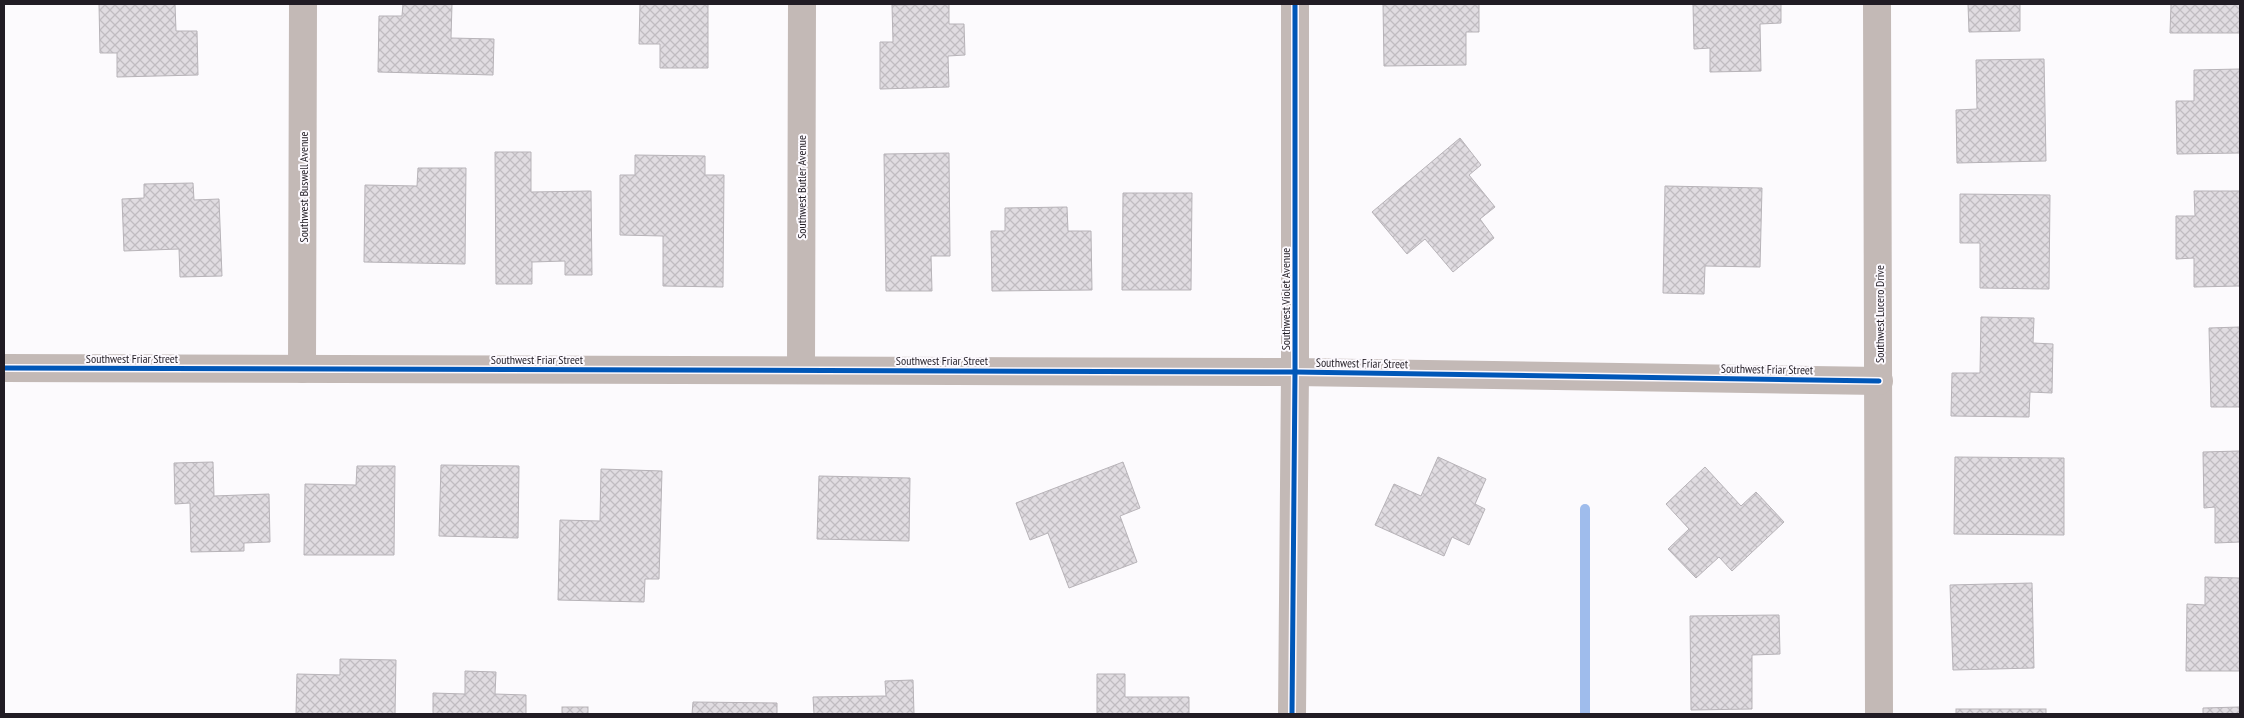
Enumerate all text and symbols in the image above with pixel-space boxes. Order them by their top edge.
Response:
street label: Southwest Buswell Avenue [296,131,311,242]
street label: Southwest Butler Avenue [794,135,809,239]
street label: Southwest Violet Avenue [1278,248,1293,350]
street label: Southwest Lucero Drive [1872,265,1887,363]
street label: Southwest Friar Street [86,351,179,366]
street label: Southwest Friar Street [491,352,584,367]
street label: Southwest Friar Street [896,353,989,368]
street label: Southwest Friar Street [1316,355,1409,371]
street label: Southwest Friar Street [1721,361,1814,377]

